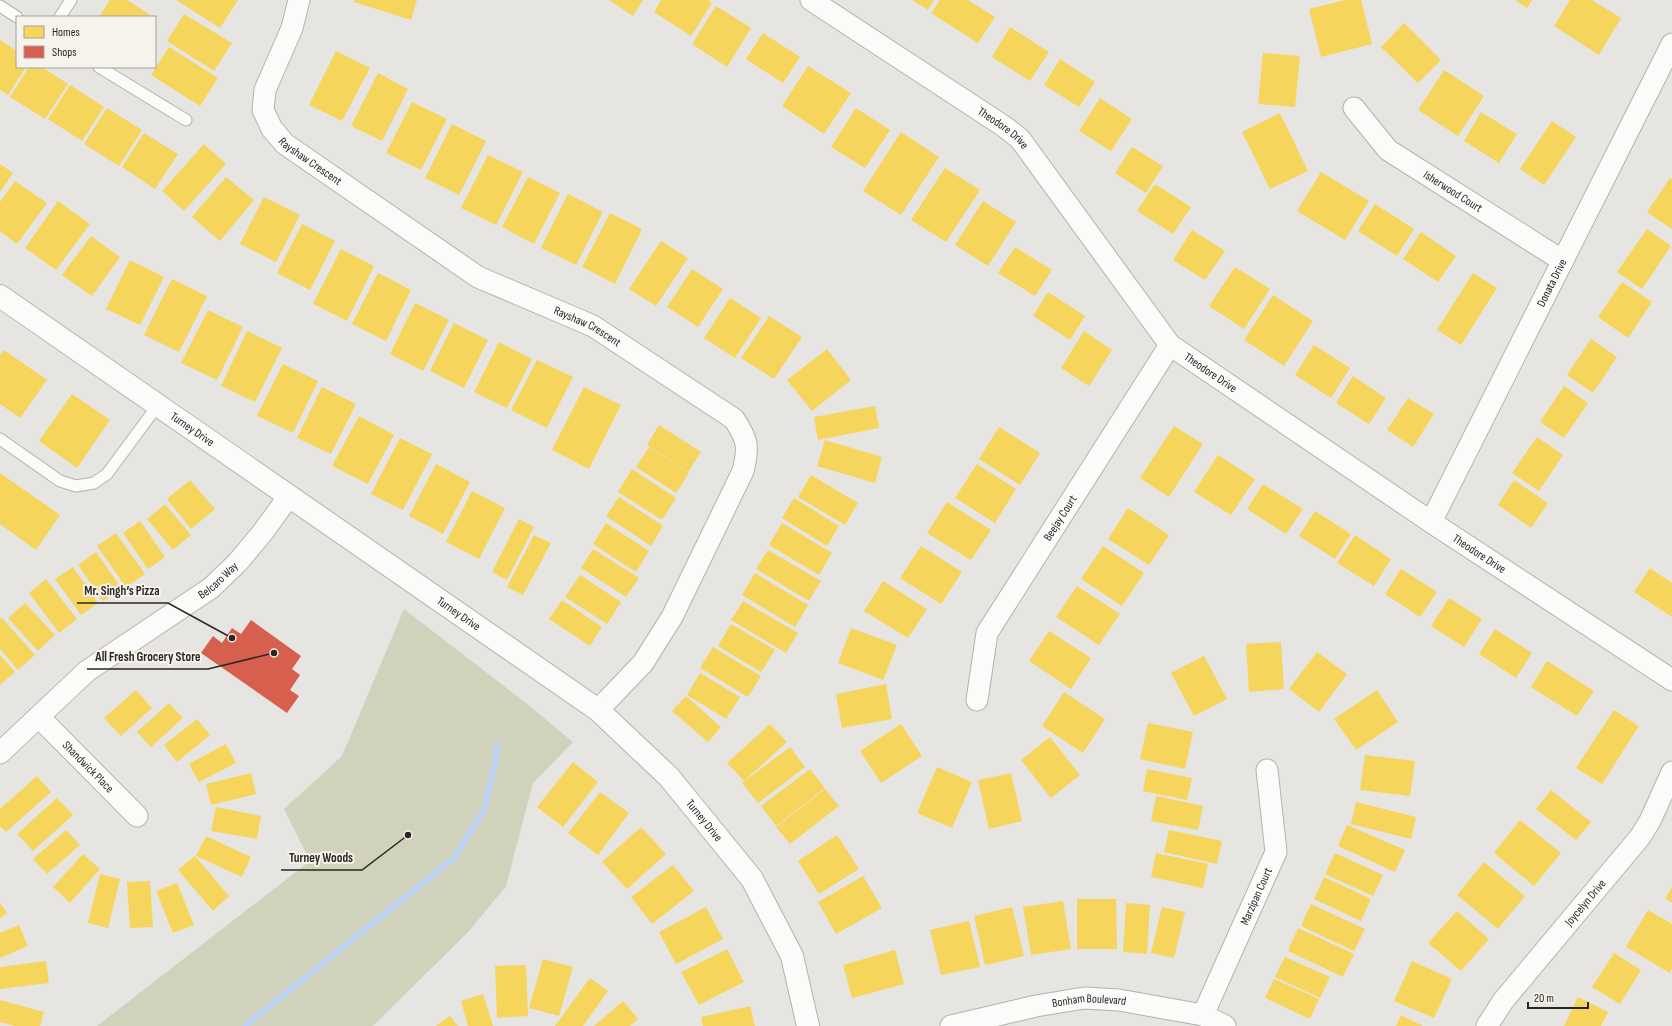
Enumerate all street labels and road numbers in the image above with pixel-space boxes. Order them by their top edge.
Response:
street label: Theodore Drive [975,104,1032,152]
street label: Rayshaw Crescent [275,134,345,189]
street label: Isherwood Court [1421,167,1486,216]
street label: Donata Drive [1533,256,1570,309]
street label: Rayshaw Crescent [552,303,624,350]
street label: Theodore Drive [1181,349,1240,396]
street label: Turney Drive [168,409,217,450]
street label: Beejay Court [1040,492,1080,544]
street label: Theodore Drive [1450,531,1509,577]
street label: Belcaro Way [195,558,241,602]
street label: Turney Drive [434,593,484,634]
street label: Shandwick Place [59,738,117,796]
street label: Turney Drive [683,796,726,845]
street label: Marzipan Court [1237,865,1276,927]
street label: Joycelyn Drive [1561,876,1609,930]
street label: Bonham Boulevard [1051,990,1127,1011]

